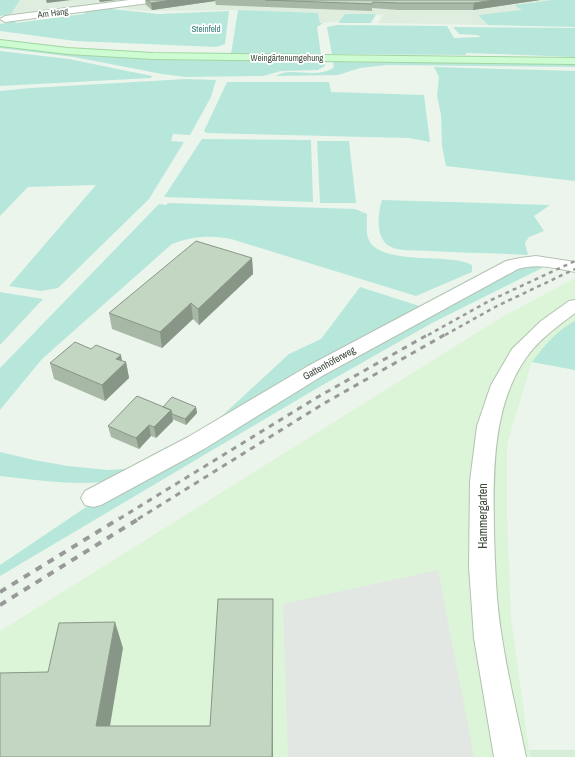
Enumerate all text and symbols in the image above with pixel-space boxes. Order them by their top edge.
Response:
street label: Am Hang [36,5,70,21]
park label: Steinfeld [191,23,221,35]
street label: Weingärtenumgehung [251,52,324,64]
street label: Gattenhöferweg [300,343,358,383]
street label: Hammergarten [475,483,491,549]

